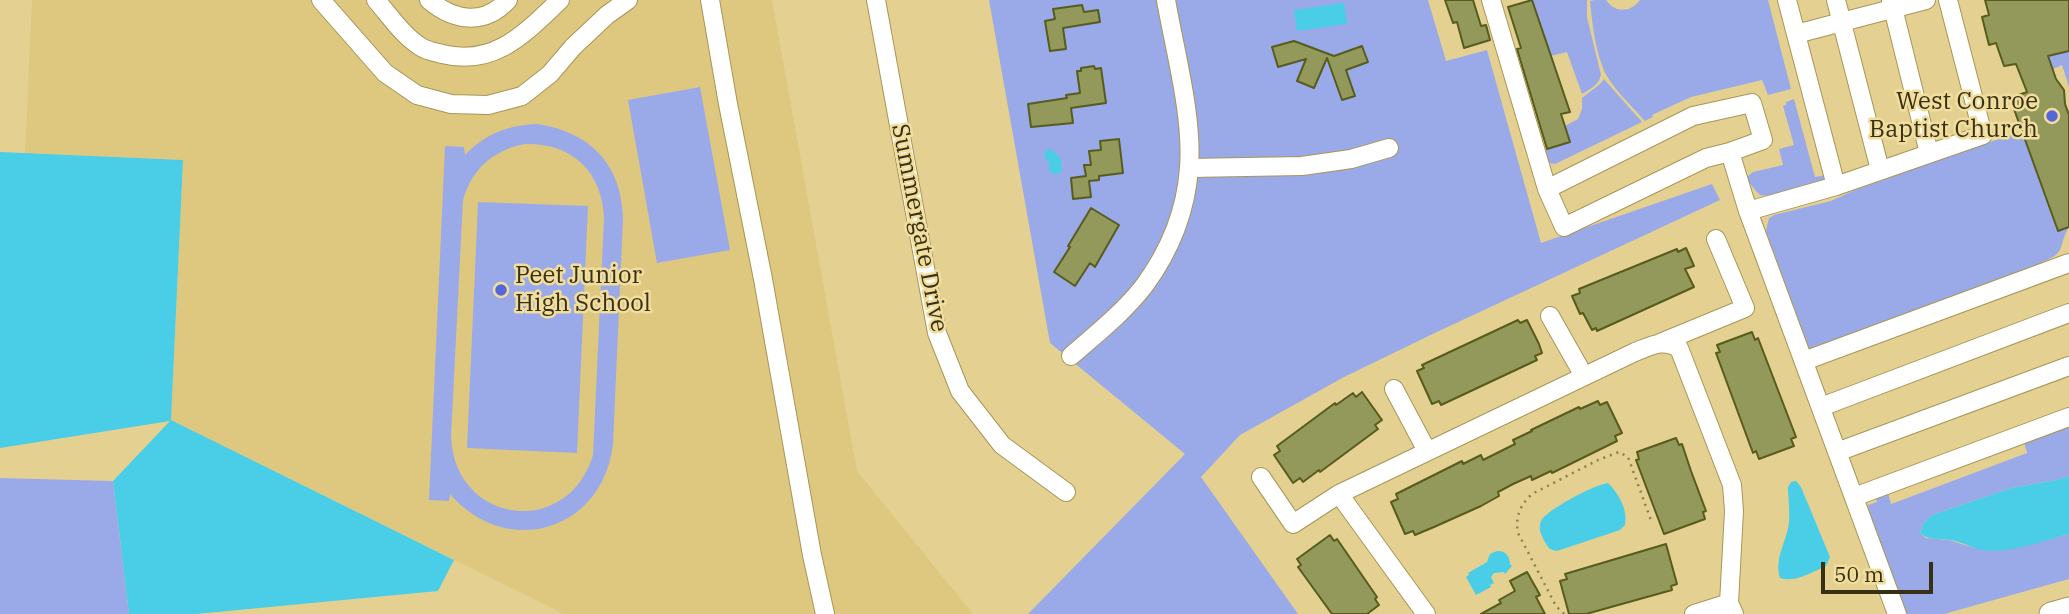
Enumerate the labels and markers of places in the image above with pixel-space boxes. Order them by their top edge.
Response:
place label: West Conroe Baptist Church [1869,88,2038,144]
marker: West Conroe Baptist Church [2044,108,2060,124]
place label: Peet Junior High School [515,262,651,318]
marker: Peet Junior High School [493,282,509,298]

